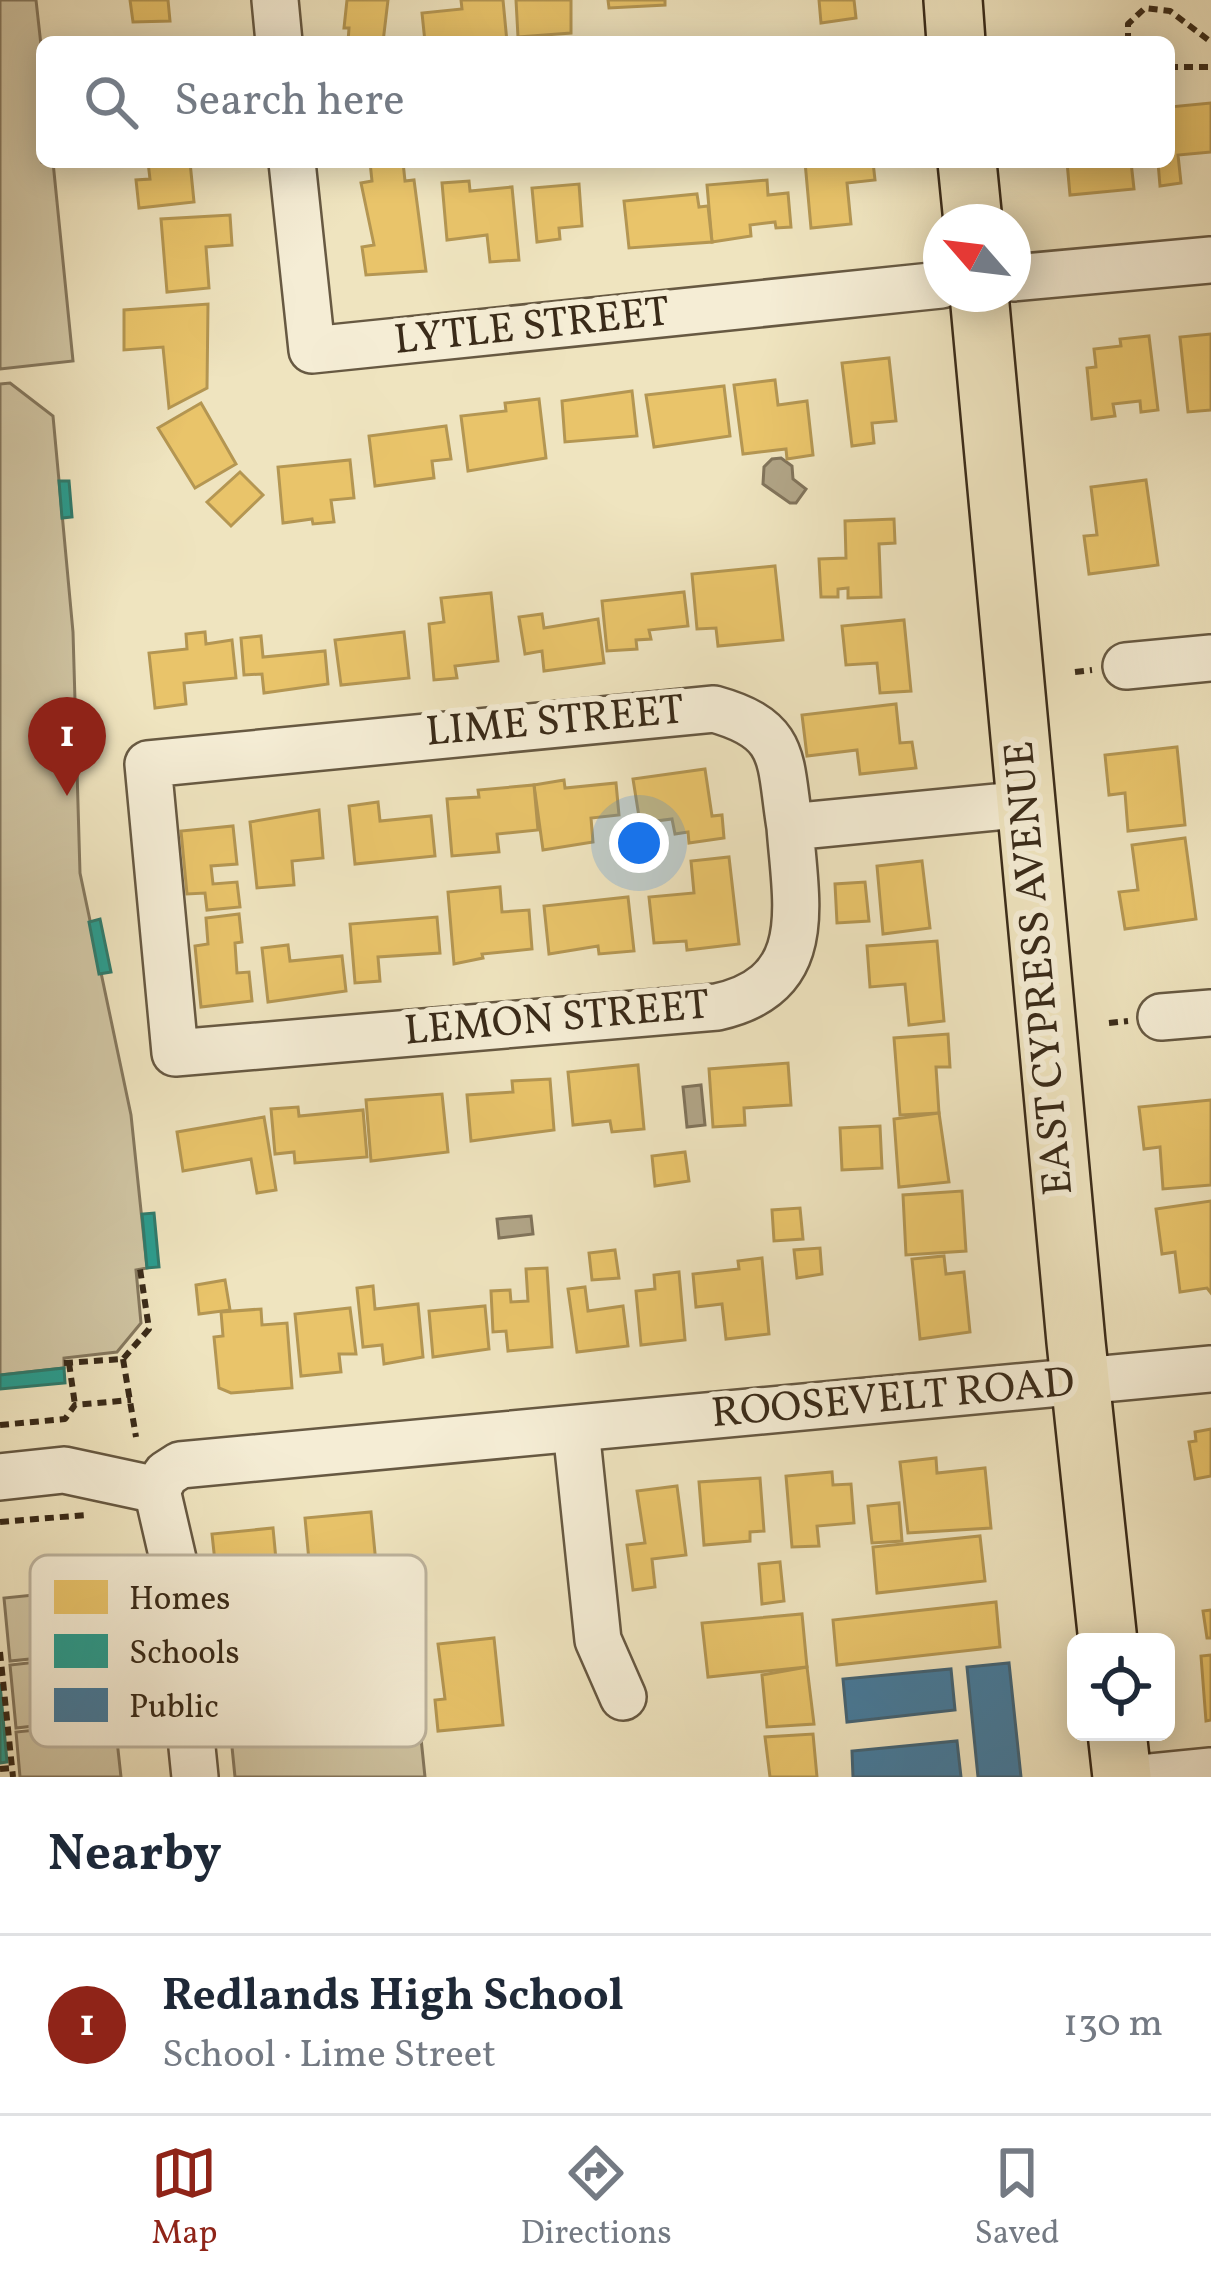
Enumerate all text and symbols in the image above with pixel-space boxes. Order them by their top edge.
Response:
search box [36,36,1175,168]
icon: search [78,69,144,135]
text: Search here [174,71,405,134]
north arrow [923,204,1031,312]
street label: LYTLE STREET [391,284,673,372]
street label: LIME STREET [423,682,687,764]
pin: 1 [28,697,106,796]
street label: EAST CYPRESS AVENUE [992,738,1090,1198]
your location [609,813,669,873]
street label: LEMON STREET [402,977,712,1063]
street label: ROOSEVELT ROAD [709,1355,1077,1445]
legend [30,1555,426,1747]
text: Homes [129,1578,230,1624]
text: Schools [129,1632,240,1678]
map controls [1067,1633,1175,1741]
button: locate [1067,1633,1175,1741]
text: Public [129,1686,219,1732]
text: Nearby [48,1820,222,1891]
text: Redlands High School [162,1966,624,2029]
text: 1 [79,1998,95,2052]
text: 130 m [1063,1998,1163,2052]
text: School · Lime Street [162,2029,496,2083]
tab: Map [151,2140,218,2258]
tab: Directions [520,2140,672,2258]
tab: Saved [975,2140,1060,2258]

